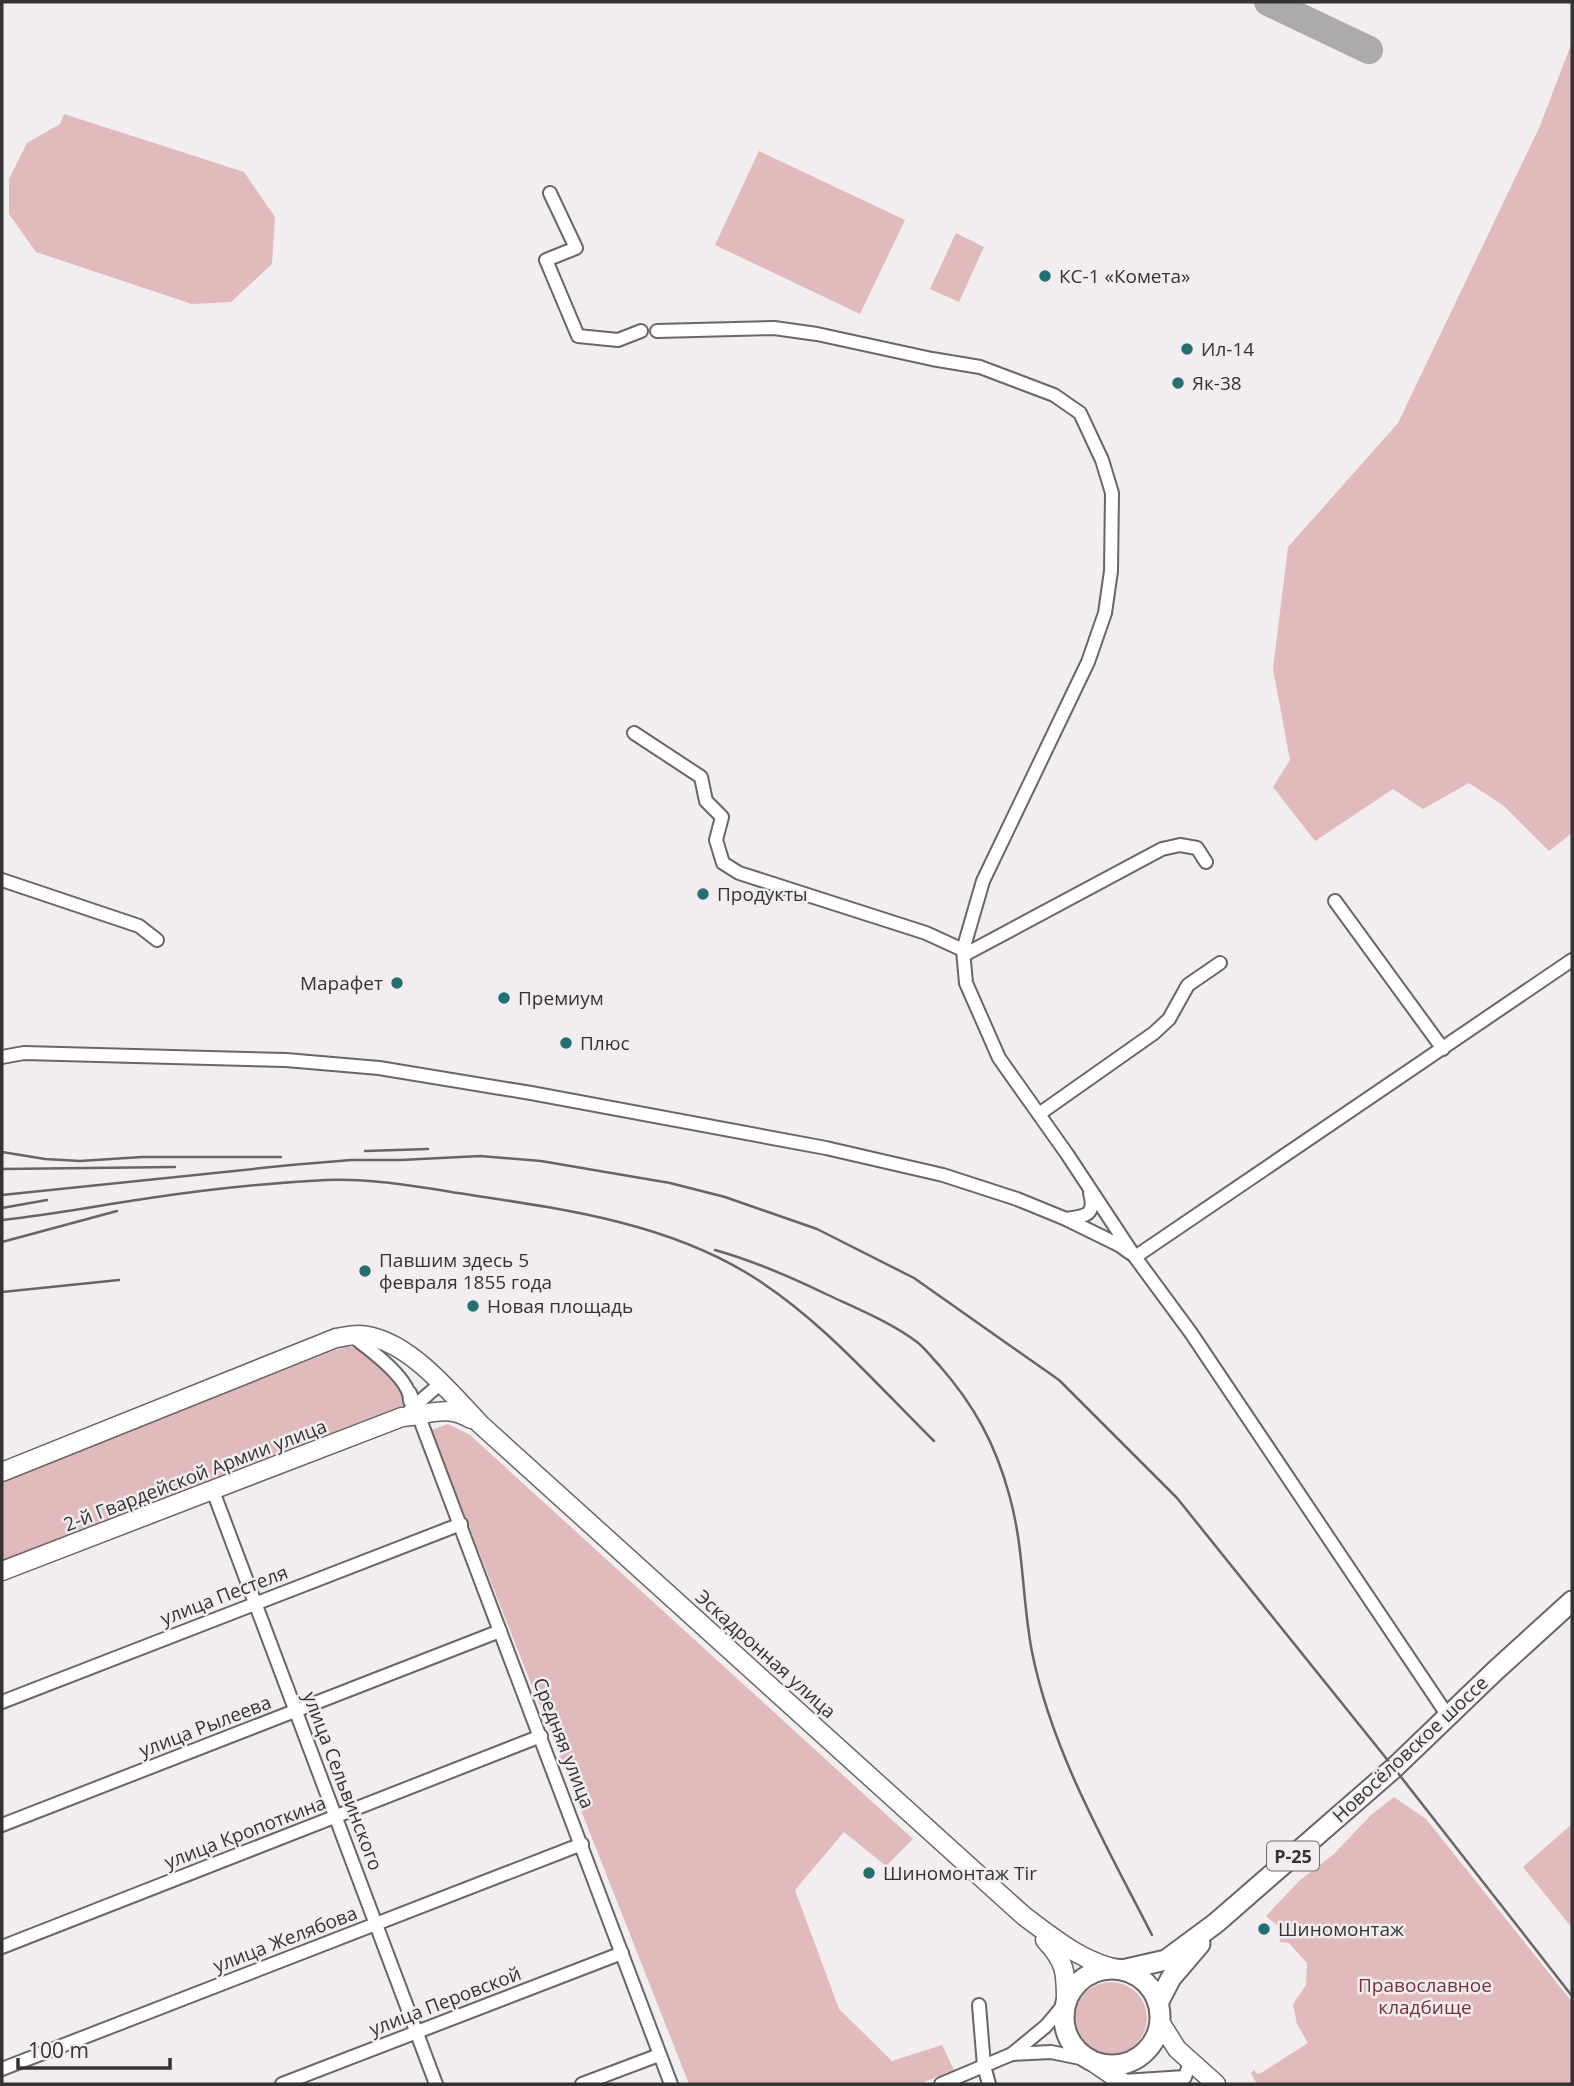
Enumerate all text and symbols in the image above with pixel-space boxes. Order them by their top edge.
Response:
place label: КС-1 «Комета» [1059,263,1190,289]
marker: КС-1 «Комета» [1037,268,1053,284]
place label: Ил-14 [1201,336,1254,362]
marker: Ил-14 [1179,341,1195,357]
place label: Як-38 [1192,370,1242,396]
marker: Як-38 [1170,375,1186,391]
place label: Продукты [717,881,808,907]
marker: Продукты [695,886,711,902]
place label: Марафет [300,970,383,996]
marker: Марафет [389,975,405,991]
place label: Премиум [518,985,604,1011]
marker: Премиум [496,990,512,1006]
place label: Плюс [580,1030,630,1056]
marker: Плюс [558,1035,574,1051]
place label: Павшим здесь 5 февраля 1855 года [379,1247,552,1295]
marker: Павшим здесь 5 февраля 1855 года [357,1263,373,1279]
place label: Новая площадь [487,1293,633,1319]
marker: Новая площадь [465,1298,481,1314]
street label: 2-й Гвардейской Армии улица [60,1413,330,1537]
street label: улица Пестеля [157,1559,291,1631]
street label: Эскадронная улица [690,1584,842,1724]
street label: Новосёловское шоссе [1327,1670,1493,1828]
street label: Средняя улица [527,1674,601,1812]
street label: улица Сельвинского [297,1688,389,1874]
street label: улица Рылеева [135,1689,275,1763]
street label: улица Кропоткина [160,1789,330,1875]
road number: Р-25 [1267,1842,1319,1870]
place label: Шиномонтаж Tir [883,1860,1037,1886]
marker: Шиномонтаж Tir [861,1865,877,1881]
street label: улица Желябова [209,1900,361,1978]
place label: Шиномонтаж [1278,1916,1404,1942]
marker: Шиномонтаж [1256,1921,1272,1937]
street label: улица Перовской [365,1960,525,2042]
park label: Православное кладбище [1358,1972,1492,2020]
scale bar [18,2026,170,2070]
text: 100 m [28,2036,89,2064]

